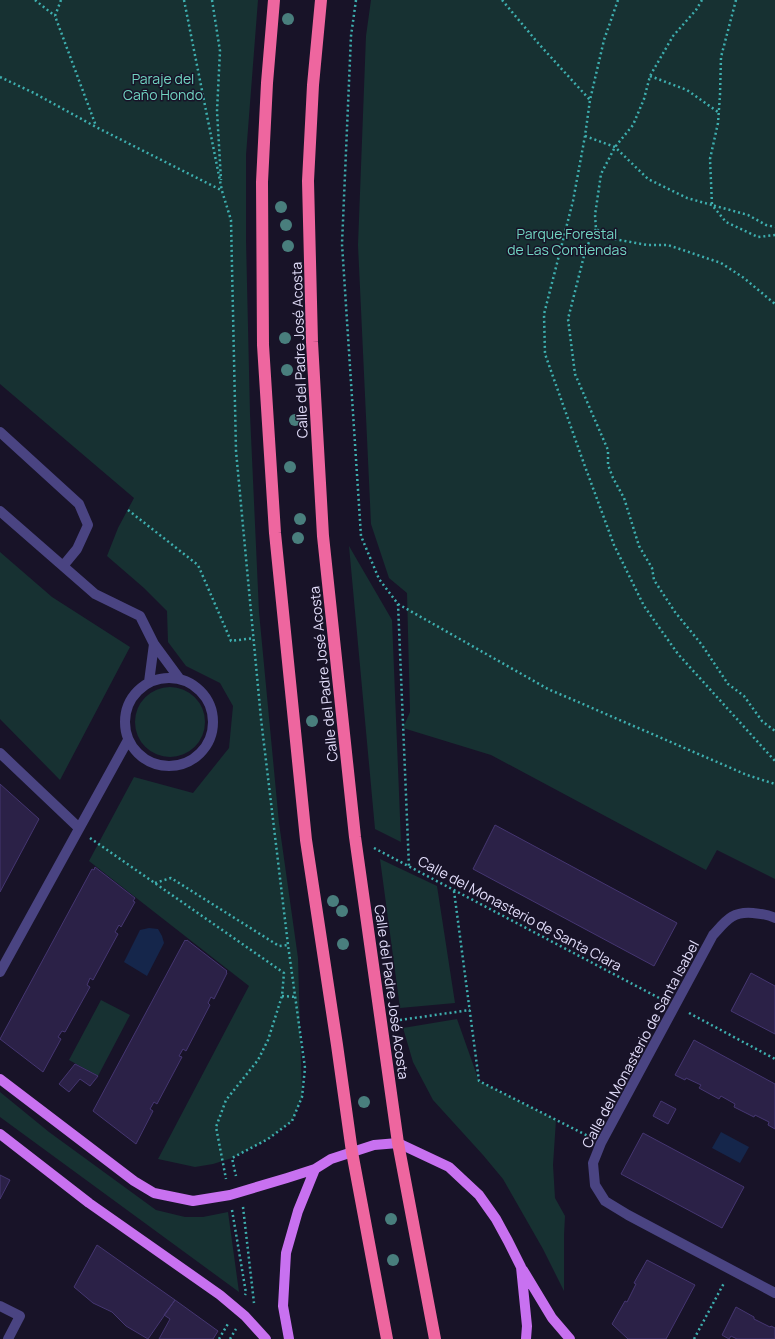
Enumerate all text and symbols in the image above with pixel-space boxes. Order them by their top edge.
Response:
park label: Paraje del Caño Hondo [123,69,203,104]
park label: Parque Forestal de Las Contiendas [507,224,627,259]
street label: Calle del Padre José Acosta [286,262,312,438]
street label: Calle del Padre José Acosta [304,585,342,763]
street label: Calle del Monasterio de Santa Clara [415,851,625,975]
street label: Calle del Padre José Acosta [370,903,414,1081]
street label: Calle del Monasterio de Santa Isabel [577,937,703,1151]

